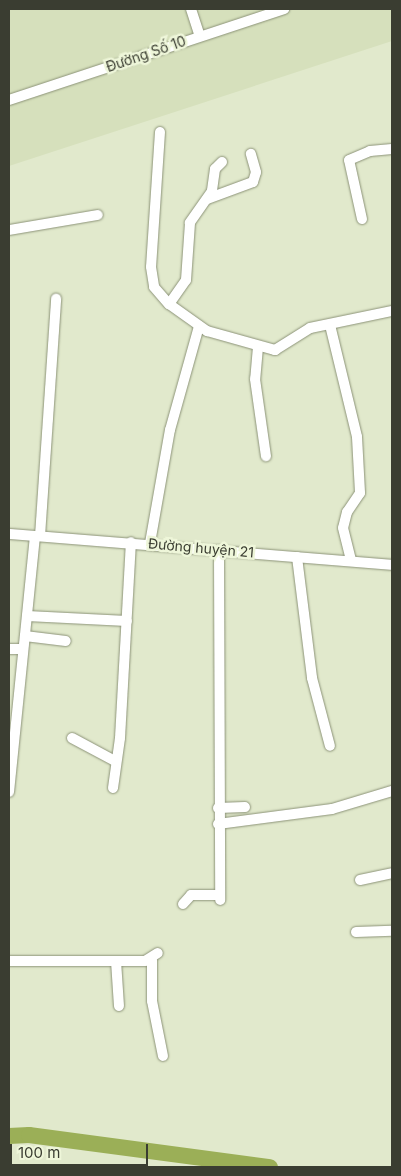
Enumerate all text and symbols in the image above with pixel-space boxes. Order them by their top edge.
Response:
street label: Đường Số 10 [104,32,188,76]
street label: Đường huyện 21 [147,535,255,561]
scale bar [12,1134,150,1166]
text: 100 m [18,1143,60,1162]

